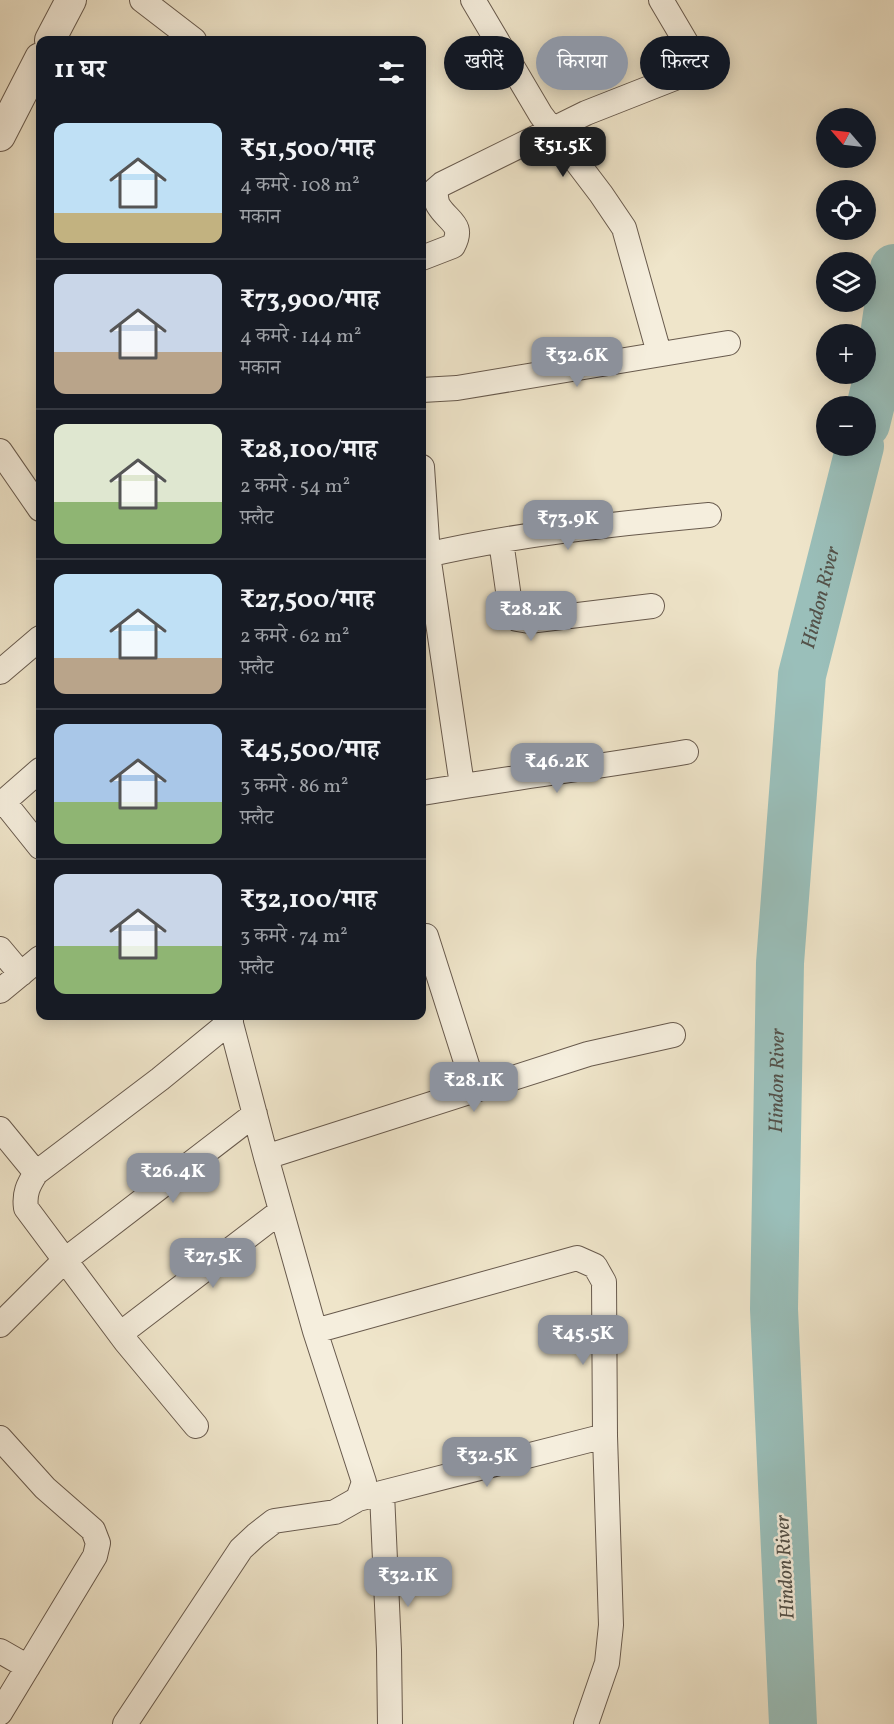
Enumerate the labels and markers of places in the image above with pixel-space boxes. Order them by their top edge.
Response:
pin: ₹51.5K [514,127,612,178]
pin: ₹32.6K [528,337,626,388]
pin: ₹73.9K [519,500,617,551]
pin: ₹28.2K [482,591,580,642]
pin: ₹46.2K [508,743,606,794]
pin: ₹28.1K [425,1062,523,1113]
pin: ₹26.4K [124,1153,222,1204]
pin: ₹27.5K [164,1238,262,1289]
pin: ₹45.5K [534,1315,632,1366]
pin: ₹32.5K [438,1437,536,1488]
pin: ₹32.1K [359,1557,457,1608]

